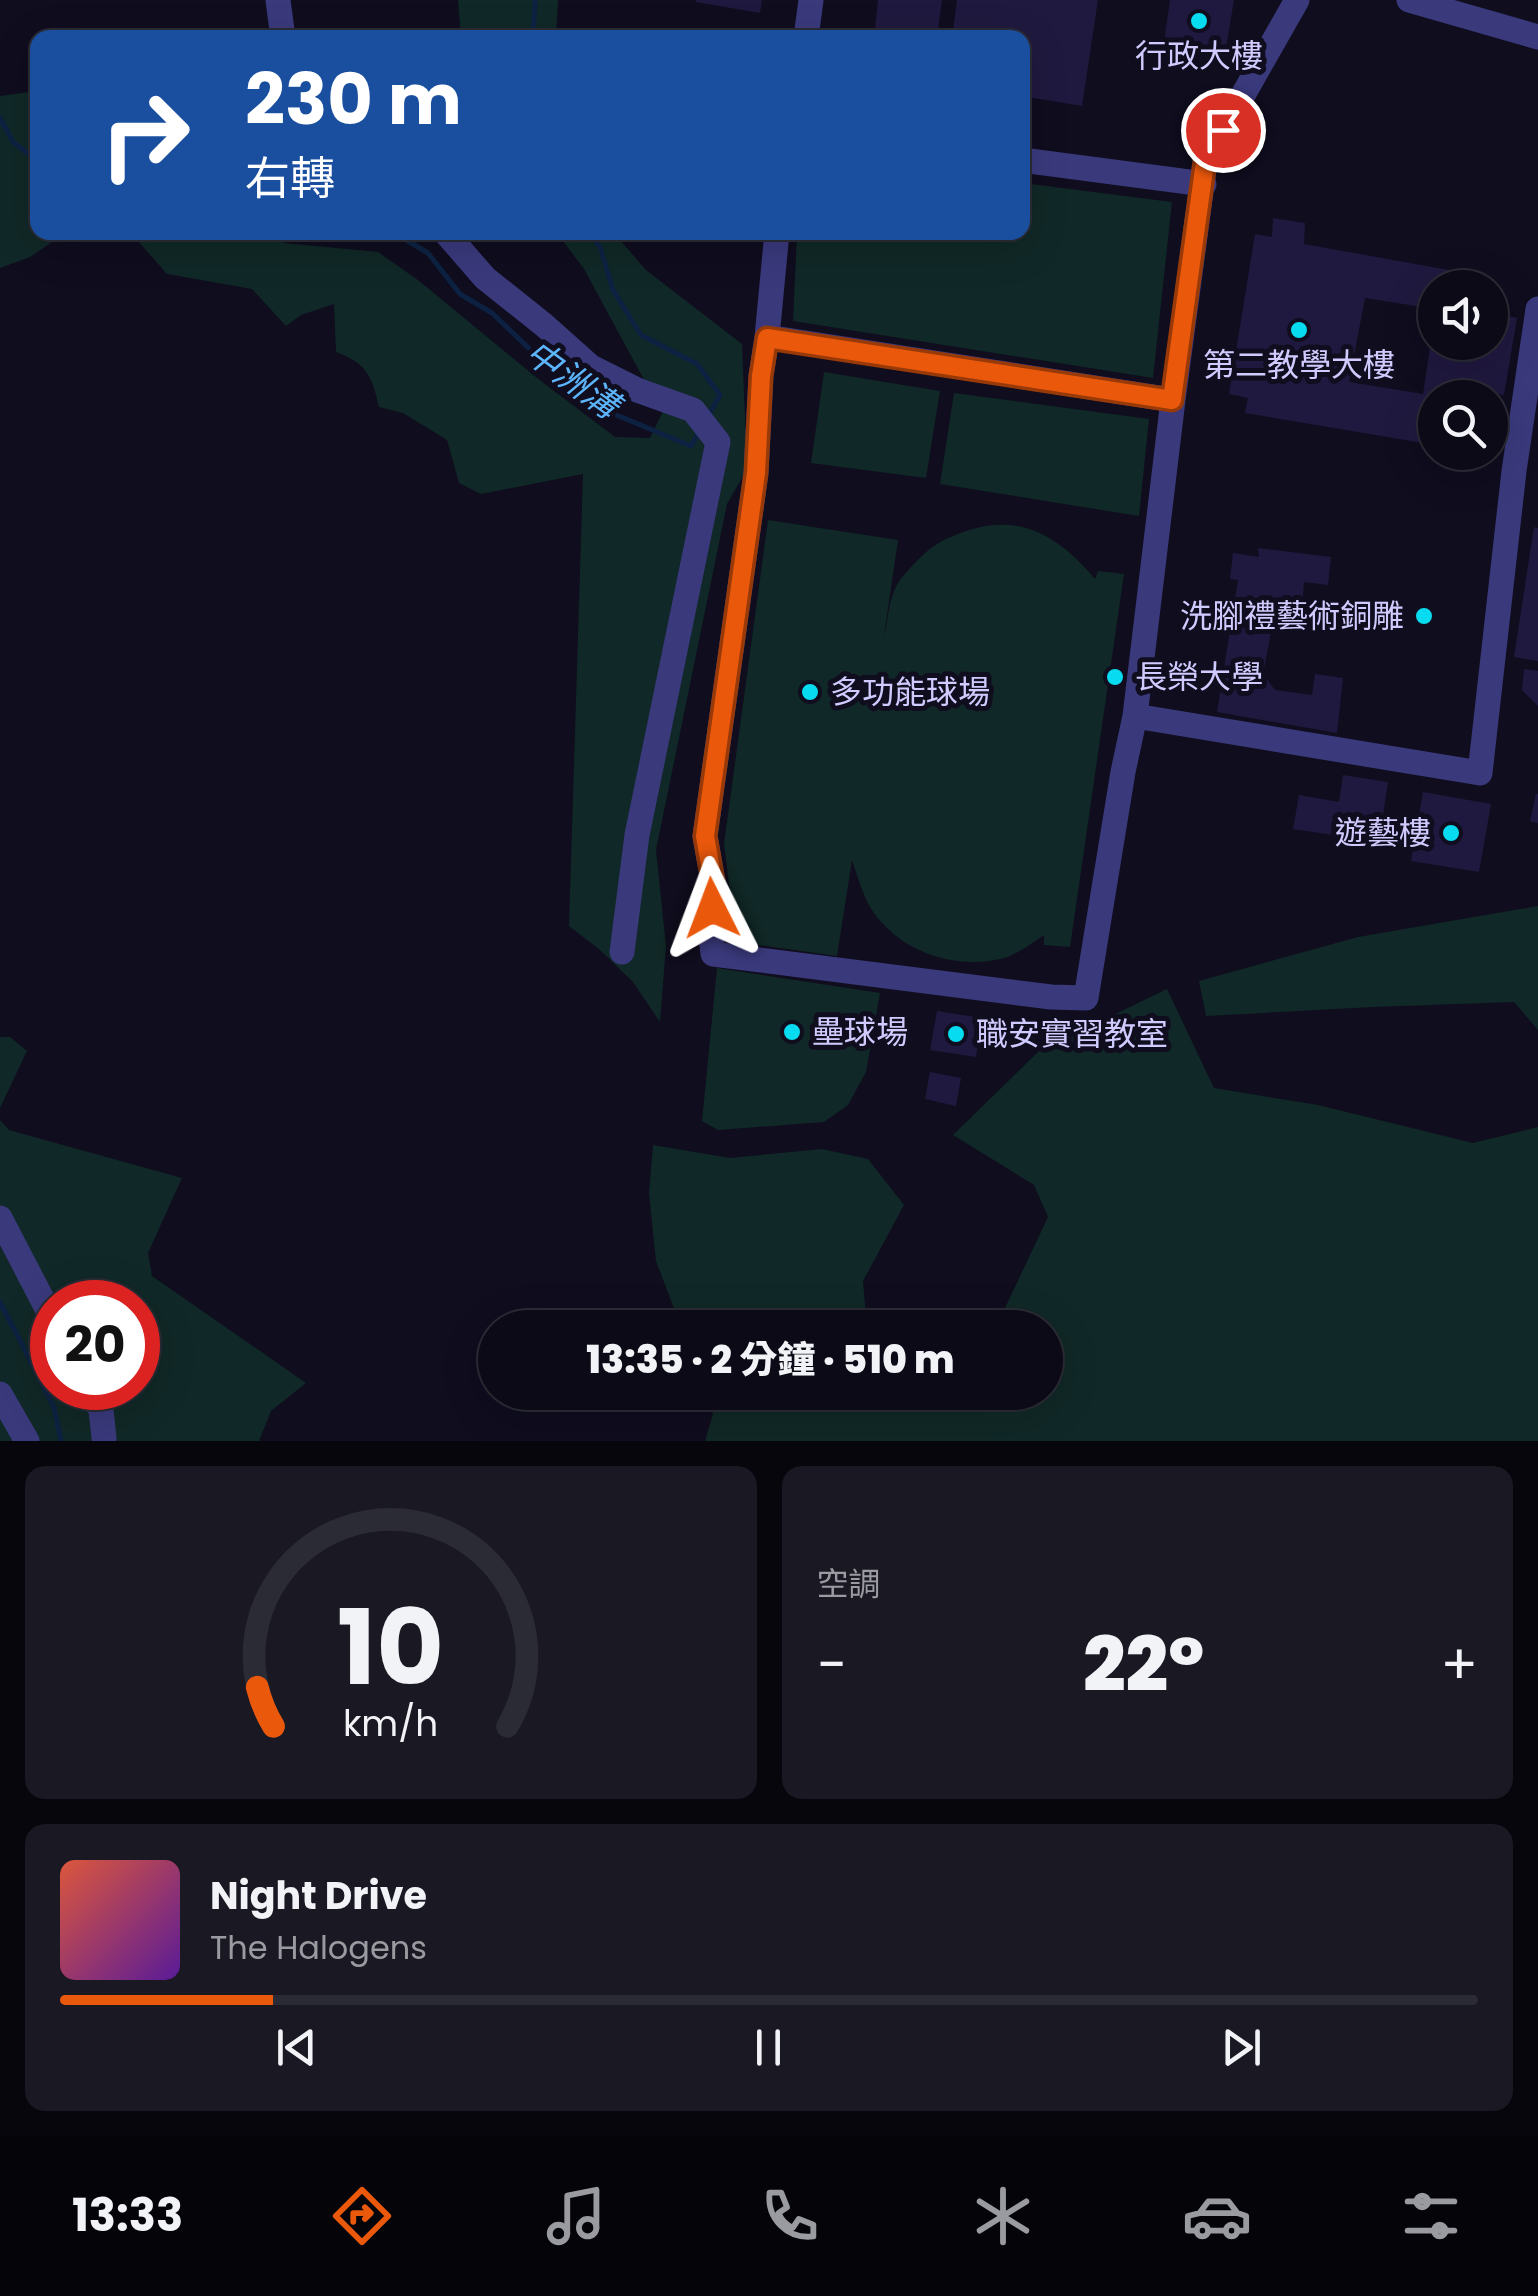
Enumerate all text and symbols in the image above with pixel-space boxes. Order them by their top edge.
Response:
marker: 行政大樓 [1188,10,1210,32]
place label: 行政大樓 [1135,33,1263,78]
text: 230 m [245,50,462,149]
icon: right [80,70,210,200]
pin [1181,88,1266,173]
icon: arrive [1196,103,1251,158]
text: 右轉 [245,147,335,210]
map controls [1418,270,1508,470]
button: sound [1418,270,1508,360]
marker: 第二教學大樓 [1288,319,1310,341]
water label: 中洲溝 [515,328,633,432]
place label: 第二教學大樓 [1203,342,1395,387]
button: search [1418,380,1508,470]
place label: 洗腳禮藝術銅雕 [1180,593,1404,638]
marker: 洗腳禮藝術銅雕 [1413,605,1435,627]
place label: 長榮大學 [1135,654,1263,699]
marker: 長榮大學 [1104,666,1126,688]
place label: 多功能球場 [830,669,990,714]
marker: 多功能球場 [799,681,821,703]
place label: 遊藝樓 [1335,810,1431,855]
marker: 遊藝樓 [1440,822,1462,844]
position arrow [660,856,764,960]
place label: 壘球場 [812,1009,908,1054]
place label: 職安實習教室 [976,1011,1168,1056]
marker: 壘球場 [781,1021,803,1043]
marker: 職安實習教室 [945,1023,967,1045]
speed limit sign: 20 [30,1280,160,1410]
text: 13:35 · 2 分鐘 · 510 m [586,1333,955,1386]
text: 空調 [817,1561,881,1606]
text: 10 [337,1575,444,1720]
text: 22° [1083,1612,1204,1717]
text: − [817,1626,847,1703]
text: + [1440,1626,1478,1703]
text: km/h [343,1698,438,1749]
text: Night Drive [210,1869,427,1922]
text: The Halogens [210,1925,427,1970]
icon: previous [269,2020,324,2075]
icon: pause [741,2020,796,2075]
icon: next [1214,2020,1269,2075]
icon: directions [327,2181,397,2251]
icon: music [541,2181,611,2251]
icon: phone [755,2181,825,2251]
icon: climate [968,2181,1038,2251]
icon: car [1182,2181,1252,2251]
icon: filters [1396,2181,1466,2251]
text: 13:33 [72,2184,183,2247]

